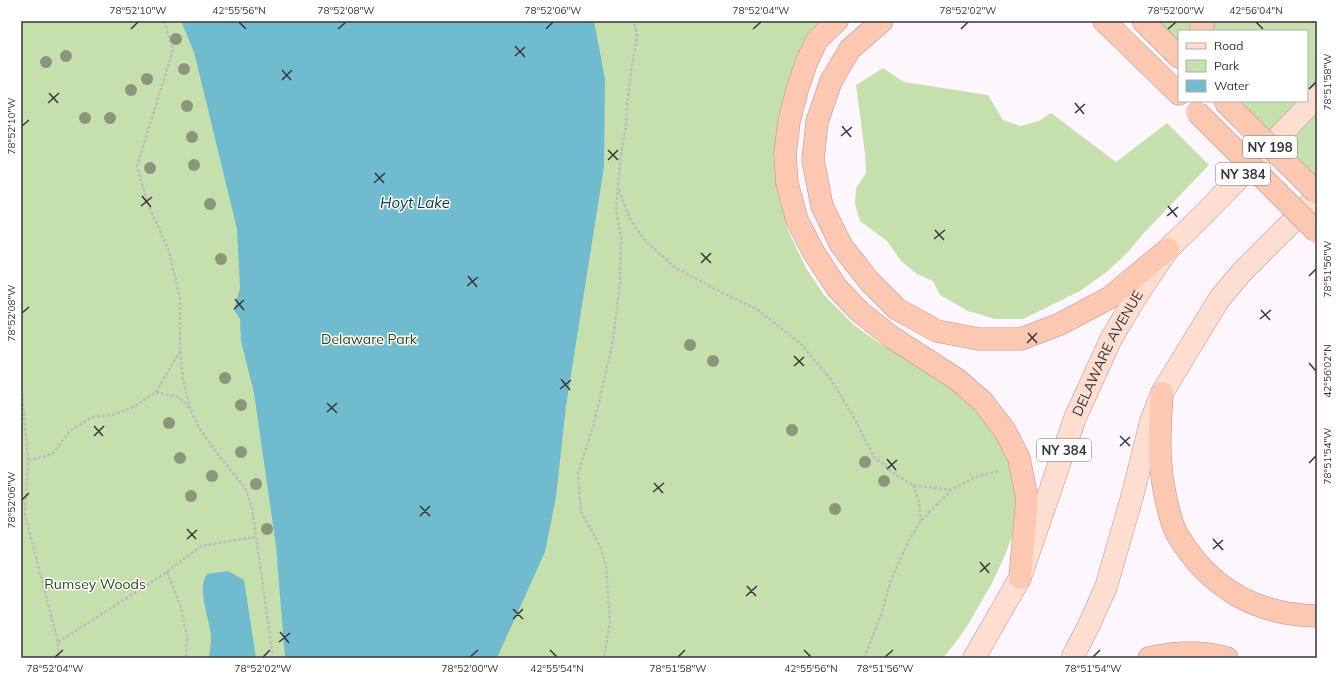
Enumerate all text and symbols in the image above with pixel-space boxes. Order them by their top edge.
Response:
text: 78°52'10"W [110,4,166,17]
text: 42°55'56"N [212,4,266,17]
text: 78°52'08"W [318,4,374,17]
text: 78°52'06"W [525,4,581,17]
text: 78°52'04"W [733,4,789,17]
text: 78°52'02"W [940,4,996,17]
text: 78°52'00"W [1148,4,1204,17]
text: 42°56'04"N [1229,4,1283,17]
legend [1178,30,1308,102]
text: Road [1214,38,1243,53]
text: 78°51'58"W [1321,54,1334,110]
text: Park [1214,58,1240,73]
text: Water [1214,78,1250,93]
text: 78°52'10"W [5,98,18,154]
road number: NY 198 [1243,136,1297,158]
road number: NY 384 [1216,163,1270,185]
water label: Hoyt Lake [380,193,450,212]
text: 78°51'56"W [1321,241,1334,297]
text: 78°52'08"W [5,285,18,341]
street label: DELAWARE AVENUE [1068,287,1147,419]
park label: Delaware Park [321,330,418,348]
text: 42°56'02"N [1321,344,1334,398]
text: 78°51'54"W [1321,428,1334,484]
road number: NY 384 [1037,439,1091,461]
text: 78°52'06"W [5,472,18,528]
park label: Rumsey Woods [44,575,146,593]
text: 78°52'04"W [27,662,83,675]
text: 78°52'02"W [235,662,291,675]
text: 78°52'00"W [442,662,498,675]
text: 42°55'54"N [530,662,584,675]
text: 78°51'58"W [650,662,706,675]
text: 42°55'56"N [784,662,838,675]
text: 78°51'56"W [857,662,913,675]
text: 78°51'54"W [1065,662,1121,675]

